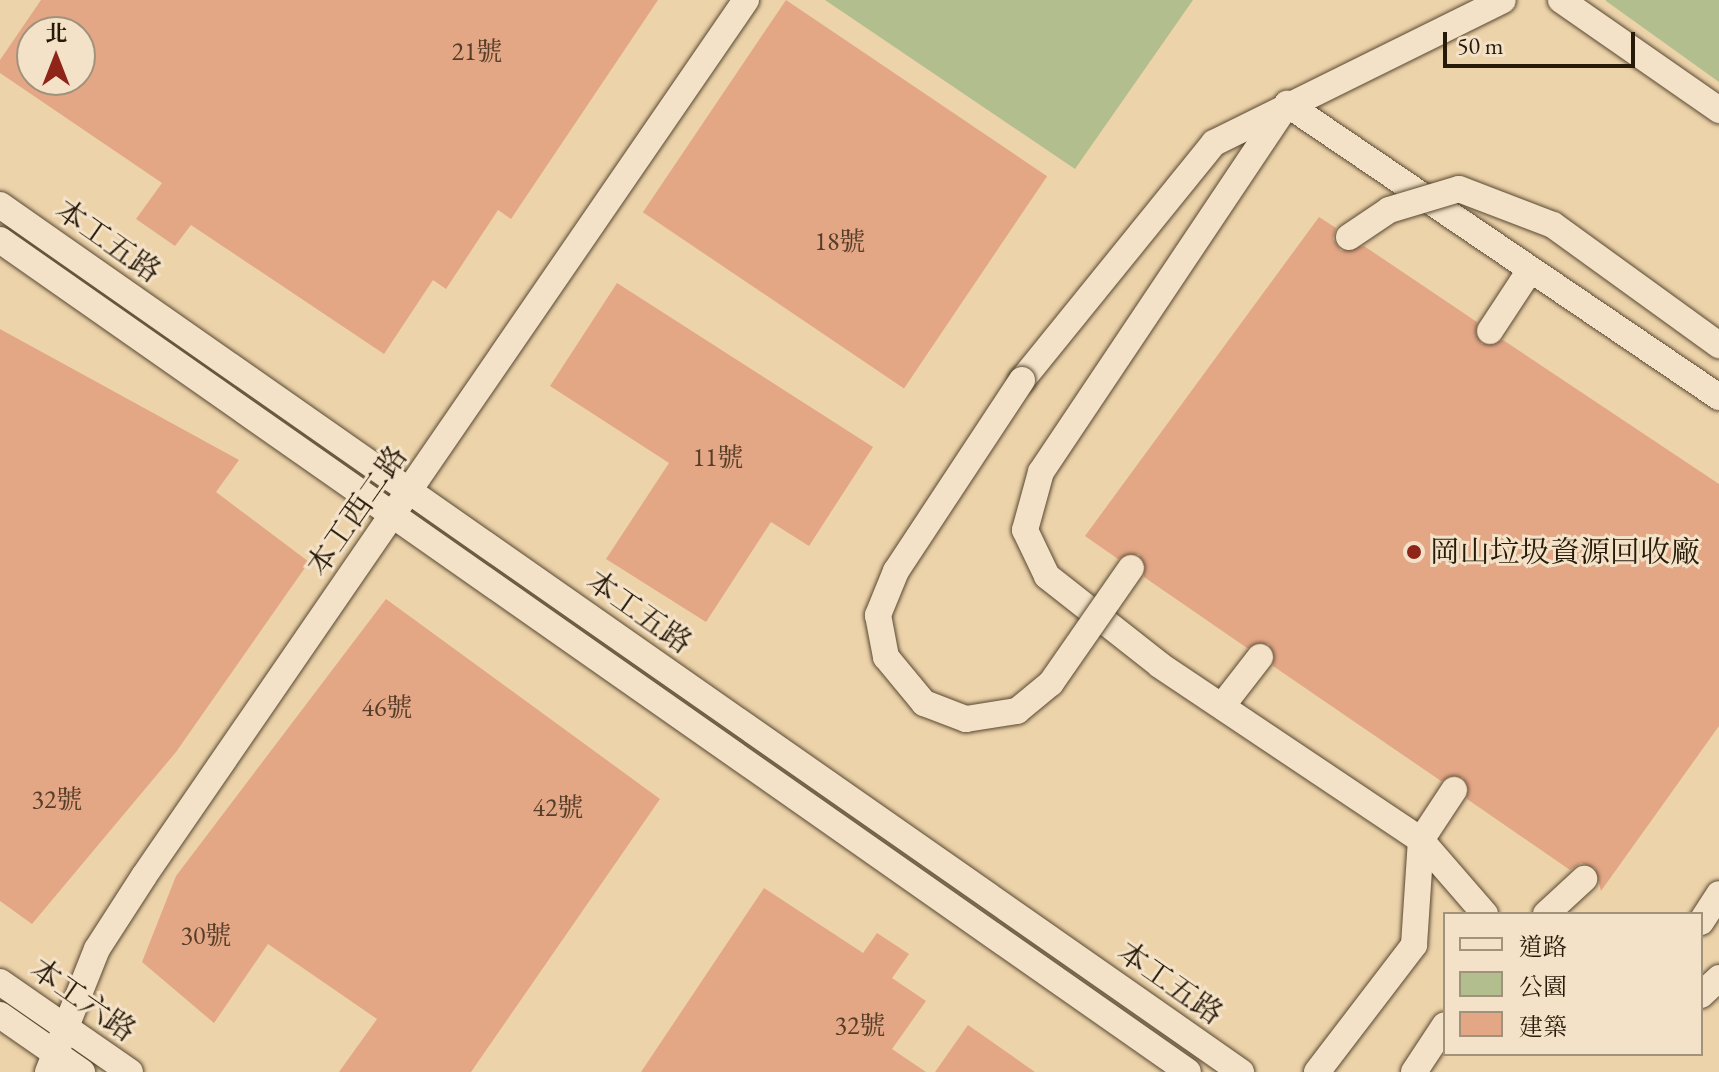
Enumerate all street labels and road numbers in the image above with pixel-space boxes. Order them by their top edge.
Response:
street label: 本工五路 [49,192,167,290]
street label: 本工西二路 [299,439,415,583]
street label: 本工五路 [580,563,698,661]
street label: 本工五路 [1111,934,1229,1032]
street label: 本工六路 [24,951,142,1049]

